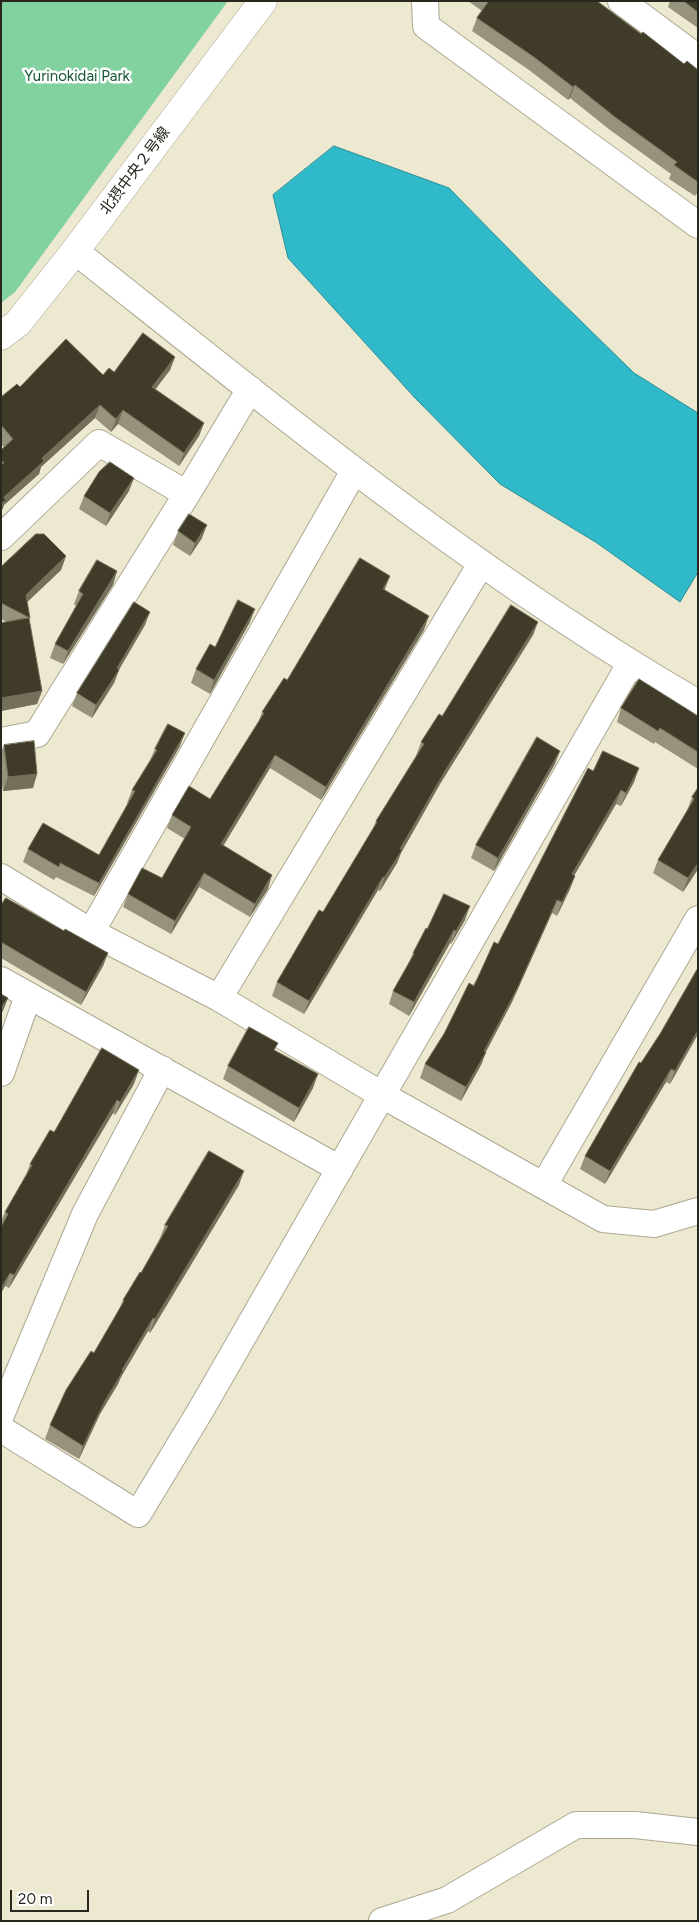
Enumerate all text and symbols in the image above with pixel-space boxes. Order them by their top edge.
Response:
park label: Yurinokidai Park [24,68,130,86]
street label: 北摂中央２号線 [96,124,174,218]
scale bar [12,1880,91,1912]
text: 20 m [18,1890,52,1908]

